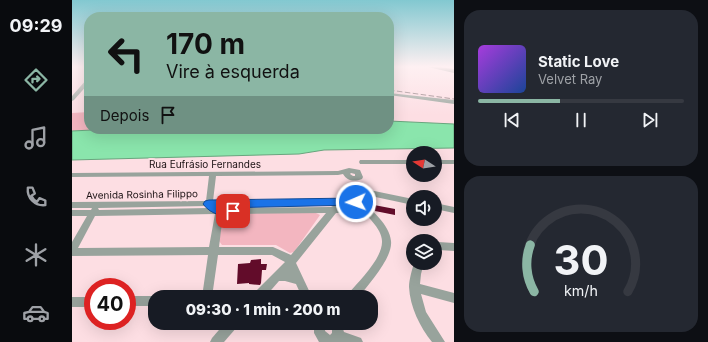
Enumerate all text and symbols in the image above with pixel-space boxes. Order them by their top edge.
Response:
text: 09:29 [10,15,62,36]
text: 170 m [166,27,245,61]
icon: left [100,28,152,80]
text: Static Love [538,52,619,71]
text: Vire à esquerda [166,61,300,82]
icon: directions [22,66,50,94]
text: Velvet Ray [538,71,602,87]
icon: arrive [157,104,179,126]
text: Depois [100,106,149,125]
icon: previous [501,109,523,131]
icon: pause [570,109,592,131]
icon: next [639,109,661,131]
icon: music [22,124,50,152]
north arrow [406,146,442,182]
map controls [406,146,442,270]
street label: Rua Eufrásio Fernandes [149,158,261,170]
position arrow [335,181,377,223]
icon: phone [22,183,50,211]
street label: Avenida Rosinha Filippo [86,187,198,201]
button: sound [406,190,442,226]
pin [216,194,250,228]
icon: arrive [222,200,244,222]
button: layers [406,234,442,270]
text: 30 [554,235,608,285]
icon: climate [22,241,50,269]
speed limit sign: 40 [84,278,136,330]
text: km/h [564,282,598,299]
icon: car [22,299,50,327]
text: 09:30 · 1 min · 200 m [186,300,340,319]

